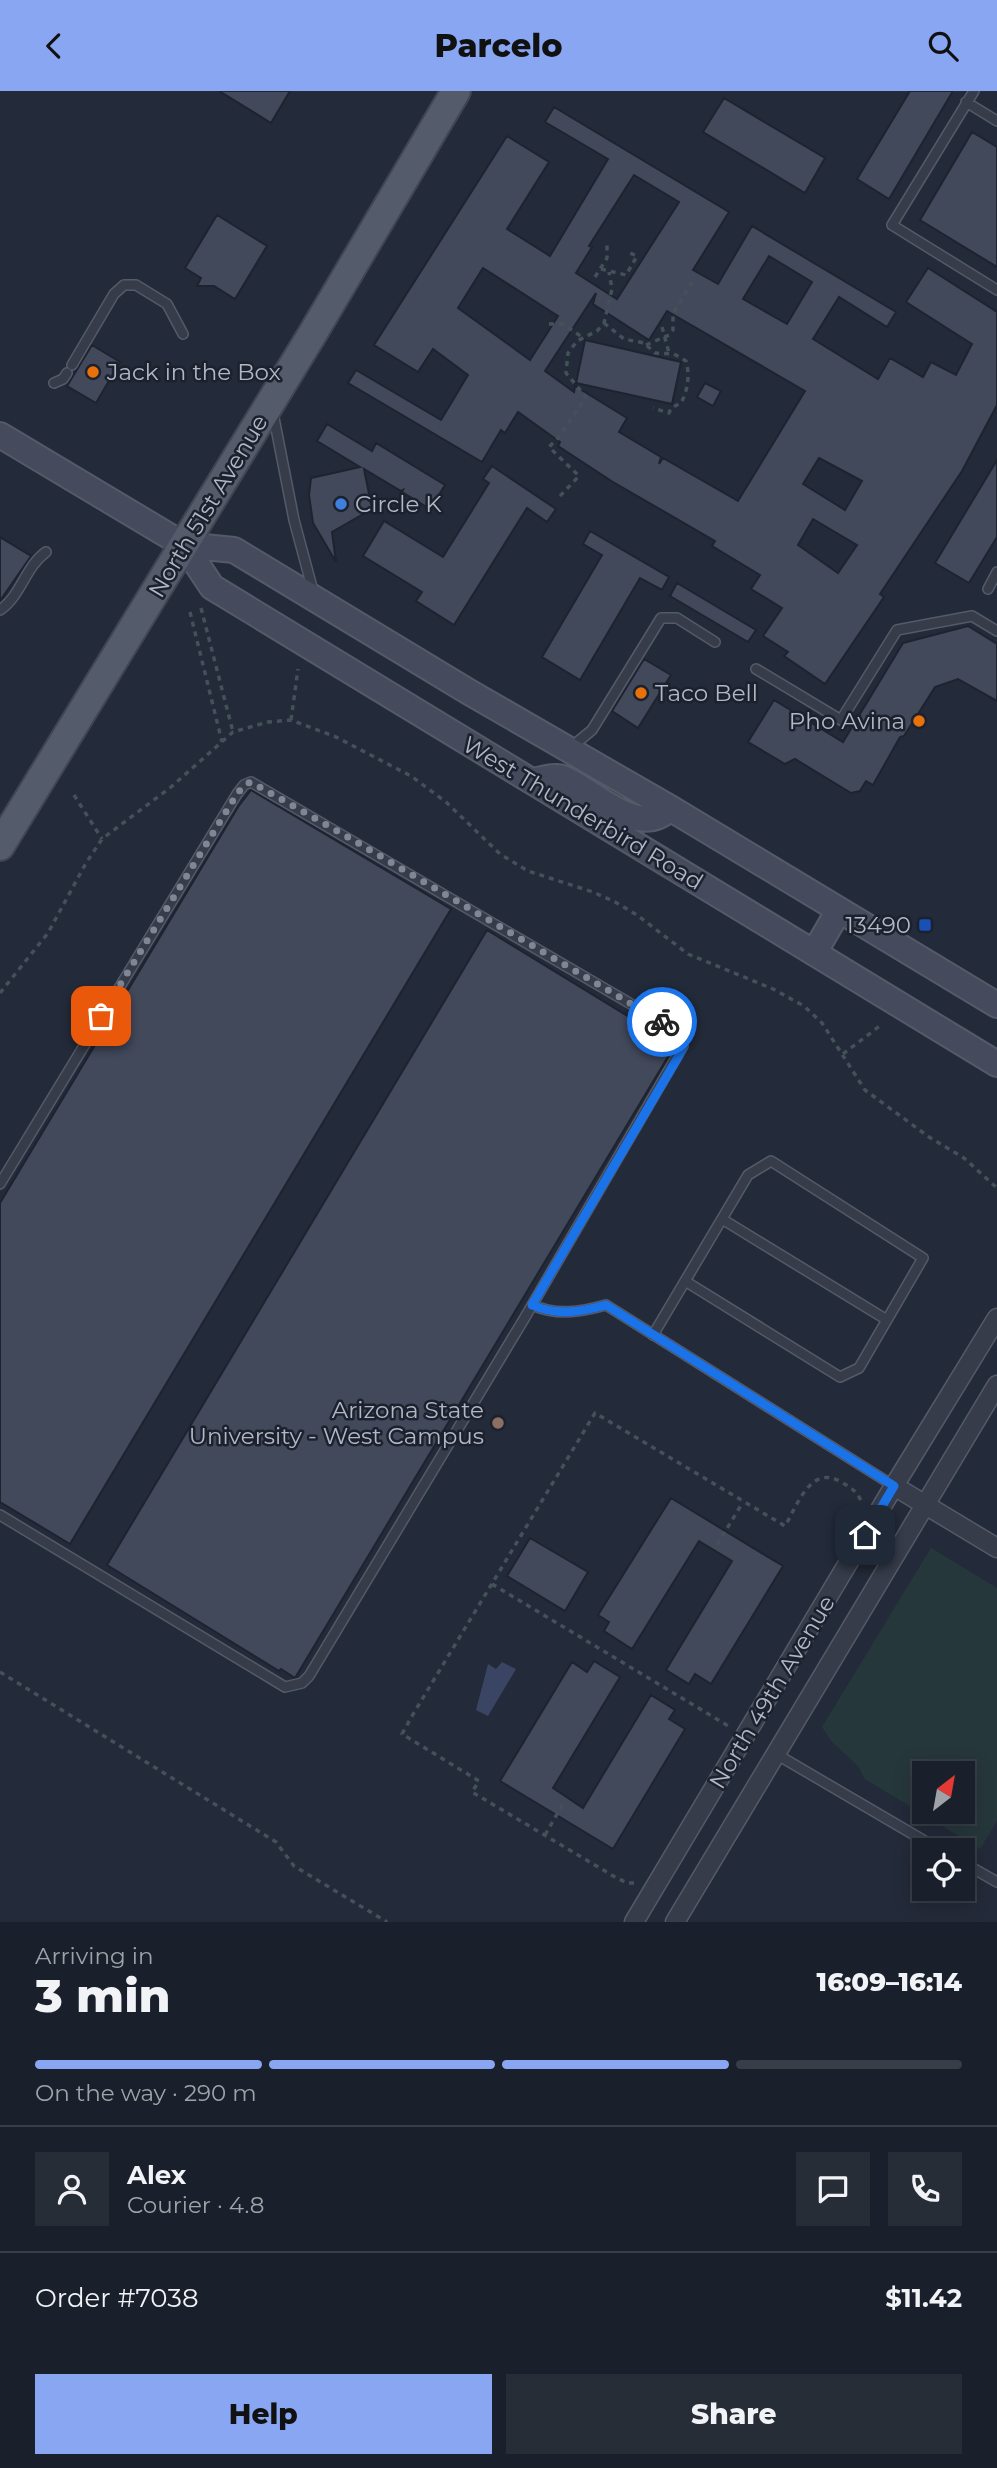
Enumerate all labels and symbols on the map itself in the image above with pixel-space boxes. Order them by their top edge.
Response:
place label: Jack in the Box [106,358,281,386]
marker: Jack in the Box [85,364,101,380]
street label: North 51st Avenue [142,410,274,602]
place label: Circle K [355,490,442,518]
marker: Circle K [333,496,349,512]
place label: Taco Bell [655,679,758,707]
marker: Taco Bell [633,685,649,701]
place label: Pho Avina [789,707,905,735]
marker: Pho Avina [911,713,927,729]
street label: West Thunderbird Road [458,730,708,896]
place label: 13490 [845,911,911,939]
marker: 13490 [917,917,933,933]
pin [71,986,131,1046]
courier [627,987,697,1057]
place label: Arizona State University - West Campus [189,1396,484,1450]
marker: Arizona State University - West Campus [490,1415,506,1431]
pin [835,1505,895,1565]
street label: North 49th Avenue [703,1590,841,1794]
north arrow [912,1761,975,1823]

